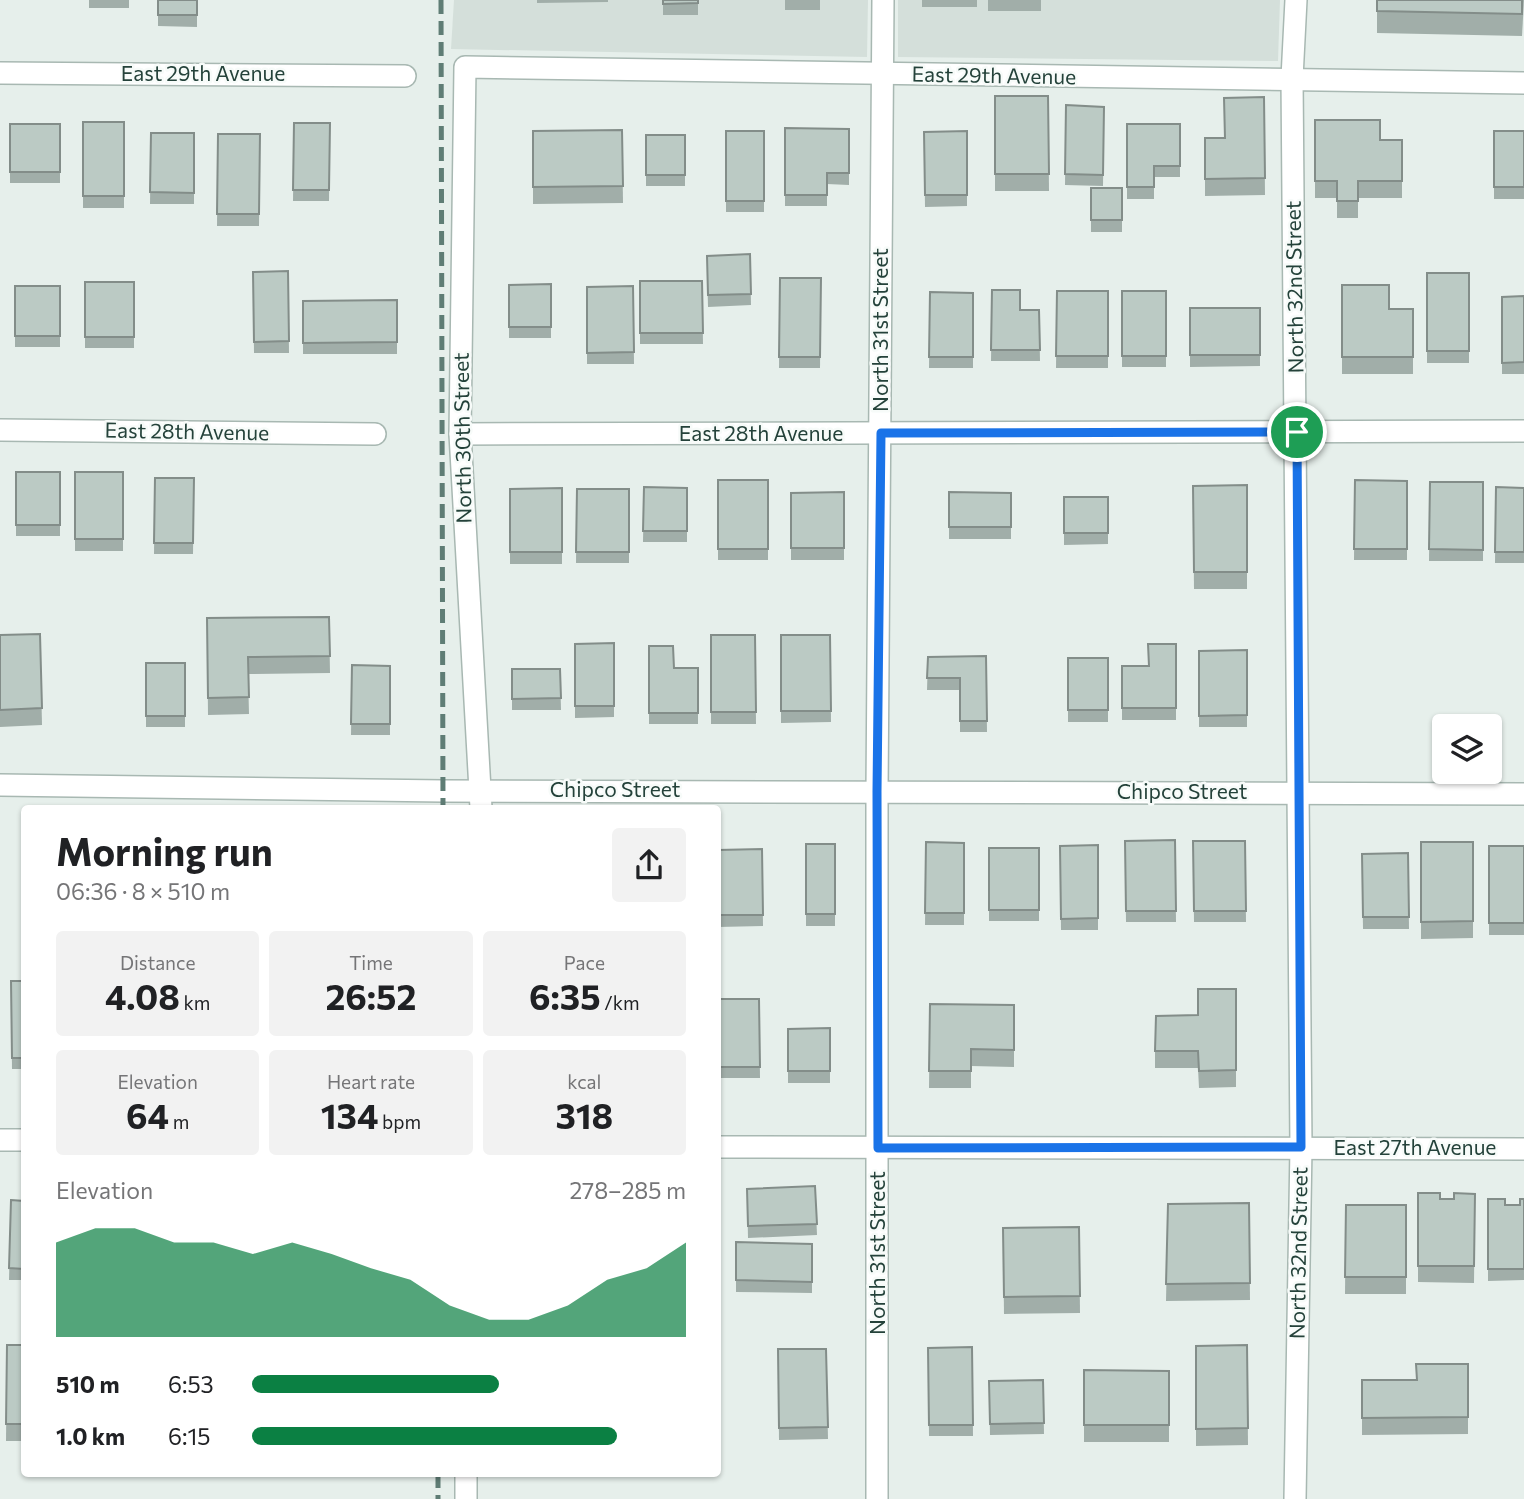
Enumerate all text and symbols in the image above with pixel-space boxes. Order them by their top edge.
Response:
street label: East 29th Avenue [121,60,285,85]
street label: East 29th Avenue [912,61,1077,88]
street label: North 32nd Street [1279,201,1308,374]
street label: North 31st Street [867,248,892,412]
street label: North 30th Street [448,352,475,524]
pin [1267,402,1327,462]
icon: arrive [1278,413,1316,451]
street label: East 28th Avenue [105,417,270,444]
street label: East 28th Avenue [679,420,843,445]
map controls [1432,714,1502,784]
button: layers [1432,714,1502,784]
street label: Chipco Street [550,776,680,801]
street label: Chipco Street [1117,778,1247,803]
text: Morning run [56,827,273,874]
button: share [612,828,686,902]
text: 06:36 · 8 × 510 m [56,877,230,905]
text: Distance [120,951,195,974]
text: Time [349,951,393,974]
text: Pace [564,951,605,974]
text: 4.08 [105,974,180,1017]
text: 26:52 [326,974,416,1017]
text: 6:35 [529,974,601,1017]
text: km [180,991,210,1014]
text: /km [601,991,640,1014]
text: Elevation [118,1070,198,1093]
text: Heart rate [327,1070,415,1093]
text: kcal [567,1070,601,1093]
text: 64 [126,1093,169,1136]
text: 134 [321,1093,378,1136]
text: 318 [555,1093,613,1136]
text: m [169,1110,189,1133]
text: bpm [378,1110,421,1133]
street label: East 27th Avenue [1334,1134,1496,1159]
street label: North 32nd Street [1283,1166,1312,1339]
street label: North 31st Street [864,1171,889,1335]
text: Elevation [56,1176,153,1204]
text: 278–285 m [569,1176,686,1204]
text: 510 m [56,1370,120,1398]
text: 6:53 [168,1370,214,1398]
text: 1.0 km [56,1422,125,1450]
text: 6:15 [168,1422,210,1450]

